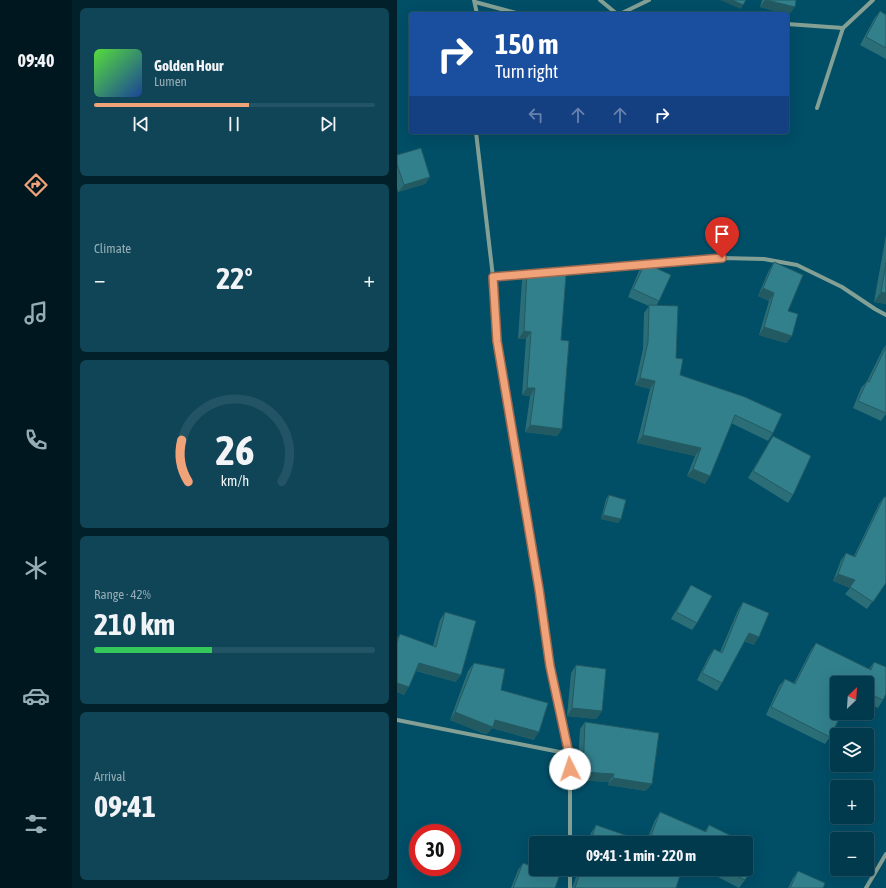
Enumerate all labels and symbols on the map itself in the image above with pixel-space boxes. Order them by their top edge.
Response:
pin [705,217,739,258]
north arrow [830,676,874,720]
position arrow [549,748,591,790]
speed limit sign: 30 [409,824,461,876]

